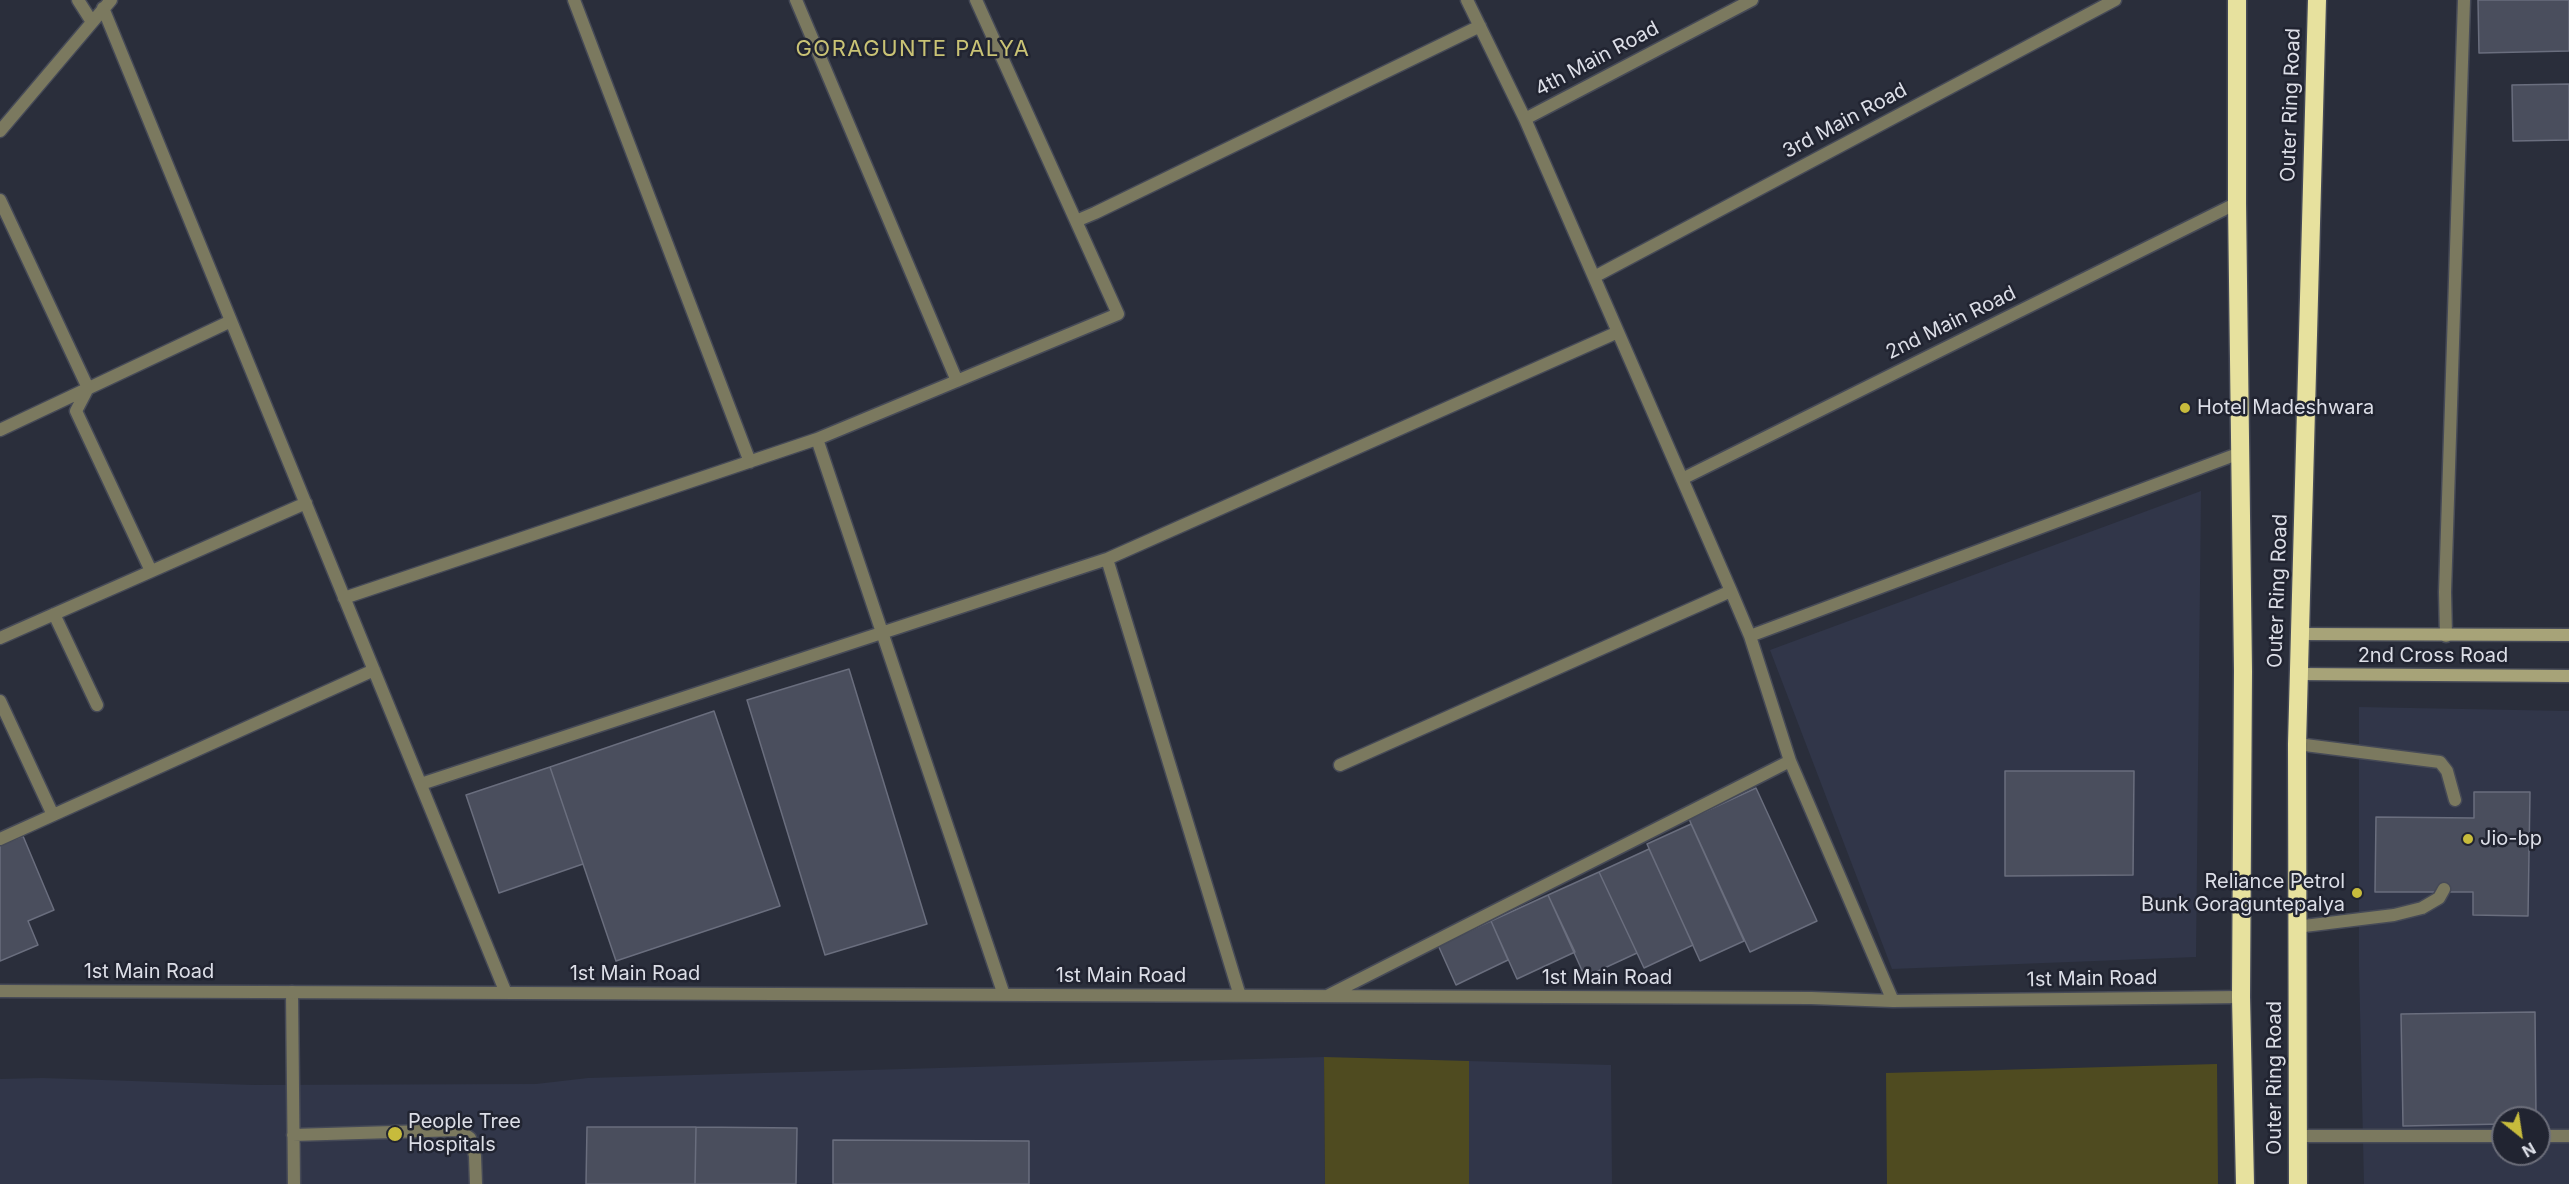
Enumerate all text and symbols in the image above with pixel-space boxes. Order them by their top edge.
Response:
street label: 4th Main Road [1531,16,1663,102]
street label: Outer Ring Road [2276,28,2306,182]
district label: GORAGUNTE PALYA [795,36,1031,62]
street label: 3rd Main Road [1779,78,1911,164]
street label: 2nd Main Road [1882,281,2020,365]
place label: Hotel Madeshwara [2197,396,2374,420]
marker: Hotel Madeshwara [2178,401,2192,415]
street label: Outer Ring Road [2263,514,2293,668]
street label: 2nd Cross Road [2358,644,2508,668]
place label: Jio-bp [2480,827,2542,851]
marker: Jio-bp [2461,832,2475,846]
place label: Reliance Petrol Bunk Goraguntepalya [2141,870,2345,917]
marker: Reliance Petrol Bunk Goraguntepalya [2350,886,2364,900]
street label: 1st Main Road [84,960,214,984]
street label: 1st Main Road [570,962,700,986]
street label: 1st Main Road [1056,964,1186,988]
street label: 1st Main Road [1542,966,1672,990]
street label: 1st Main Road [2026,966,2158,992]
street label: Outer Ring Road [2263,1001,2287,1155]
north arrow [2491,1106,2551,1166]
place label: People Tree Hospitals [408,1110,521,1157]
marker: People Tree Hospitals [386,1125,404,1143]
text: N [2519,1138,2539,1162]

